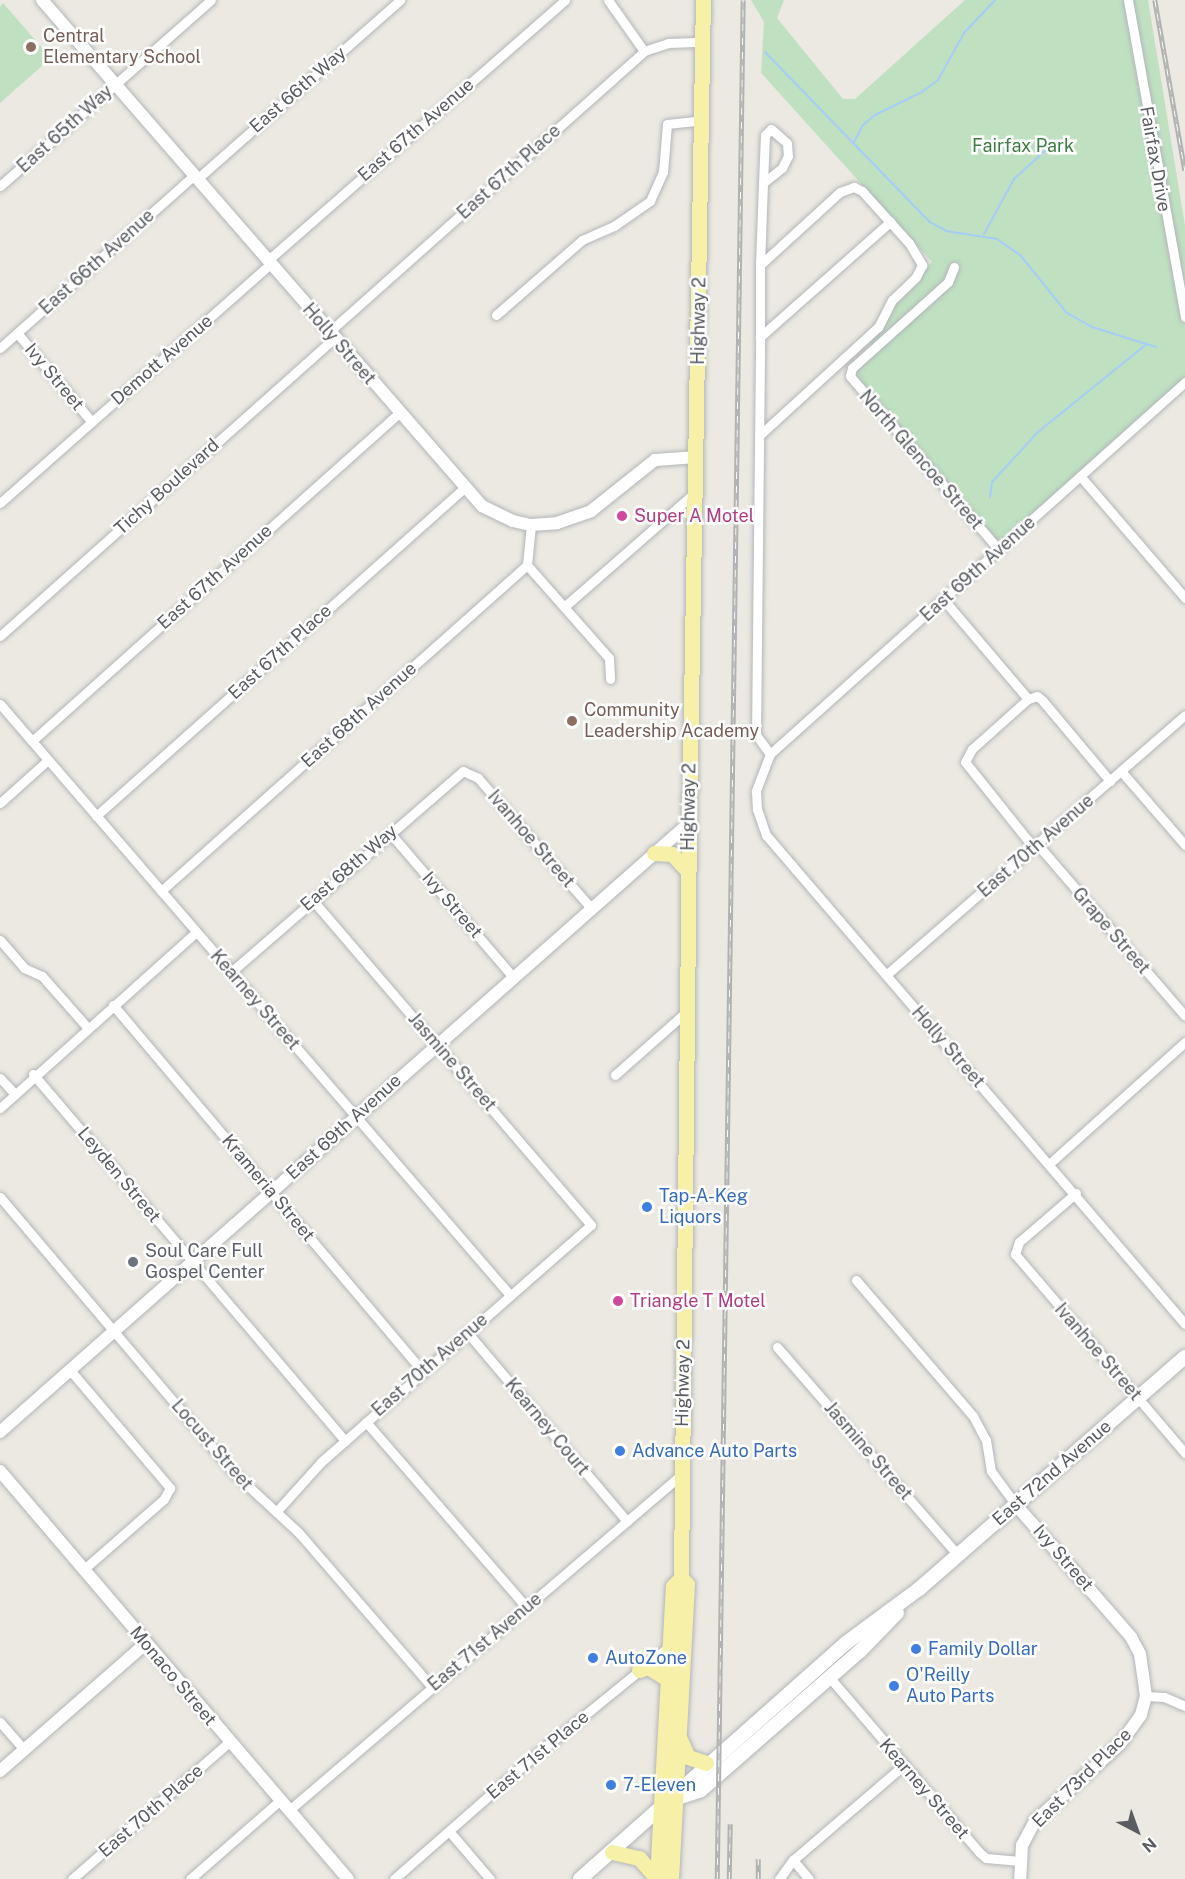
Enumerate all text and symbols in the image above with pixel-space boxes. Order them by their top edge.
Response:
place label: Central Elementary School [43,26,201,68]
marker: Central Elementary School [24,40,38,54]
street label: East 66th Way [245,42,351,138]
street label: East 67th Avenue [354,74,478,186]
street label: East 65th Way [13,80,117,178]
street label: Fairfax Drive [1135,105,1175,213]
street label: East 67th Place [453,120,565,224]
park label: Fairfax Park [972,135,1074,157]
street label: East 66th Avenue [35,205,159,319]
street label: Highway 2 [687,277,711,365]
street label: Holly Street [298,299,380,389]
street label: Demott Avenue [107,310,217,410]
street label: Ivy Street [20,339,88,415]
street label: North Glencoe Street [854,386,988,534]
street label: Tichy Boulevard [110,434,224,540]
place label: Super A Motel [634,505,754,527]
marker: Super A Motel [615,509,629,523]
street label: East 69th Avenue [916,512,1040,626]
street label: East 67th Avenue [153,520,277,634]
street label: East 67th Place [224,600,336,704]
street label: East 68th Avenue [297,658,421,772]
place label: Community Leadership Academy [584,700,759,742]
marker: Community Leadership Academy [565,714,579,728]
street label: Highway 2 [677,763,701,851]
street label: Ivanhoe Street [483,786,579,892]
street label: East 70th Avenue [974,790,1098,902]
street label: East 68th Way [296,820,402,916]
street label: Ivy Street [417,867,487,943]
street label: Grape Street [1068,883,1154,979]
street label: Kearney Street [206,945,304,1055]
street label: Holly Street [907,1002,989,1092]
street label: Jasmine Street [403,1008,501,1116]
street label: East 69th Avenue [282,1070,406,1184]
street label: Leyden Street [73,1123,165,1227]
street label: Krameria Street [217,1130,319,1246]
place label: Tap-A-Keg Liquors [659,1186,748,1228]
marker: Tap-A-Keg Liquors [640,1200,654,1214]
place label: Soul Care Full Gospel Center [145,1241,265,1284]
marker: Soul Care Full Gospel Center [126,1255,140,1269]
place label: Triangle T Motel [630,1290,766,1312]
marker: Triangle T Motel [611,1294,625,1308]
street label: Ivanhoe Street [1050,1299,1146,1405]
street label: East 70th Avenue [368,1309,492,1421]
street label: Highway 2 [671,1339,695,1427]
street label: Kearney Court [500,1374,594,1480]
street label: Locust Street [167,1395,257,1495]
street label: Jasmine Street [819,1397,917,1505]
street label: East 72nd Avenue [988,1416,1116,1530]
place label: Advance Auto Parts [632,1440,797,1462]
marker: Advance Auto Parts [613,1444,627,1458]
street label: Ivy Street [1028,1520,1098,1596]
street label: East 71st Avenue [424,1588,546,1696]
street label: Monaco Street [125,1622,221,1730]
place label: Family Dollar [928,1638,1038,1660]
marker: Family Dollar [909,1642,923,1656]
place label: AutoZone [605,1647,687,1669]
marker: AutoZone [586,1651,600,1665]
place label: O'Reilly Auto Parts [906,1665,994,1708]
marker: O'Reilly Auto Parts [887,1679,901,1693]
street label: East 71st Place [483,1706,593,1804]
street label: East 73rd Place [1028,1724,1136,1832]
street label: Kearney Street [875,1734,973,1844]
street label: East 70th Place [94,1760,208,1862]
place label: 7-Eleven [623,1774,696,1796]
marker: 7-Eleven [604,1778,618,1792]
north arrow [1107,1801,1167,1861]
text: N [1138,1834,1160,1856]

